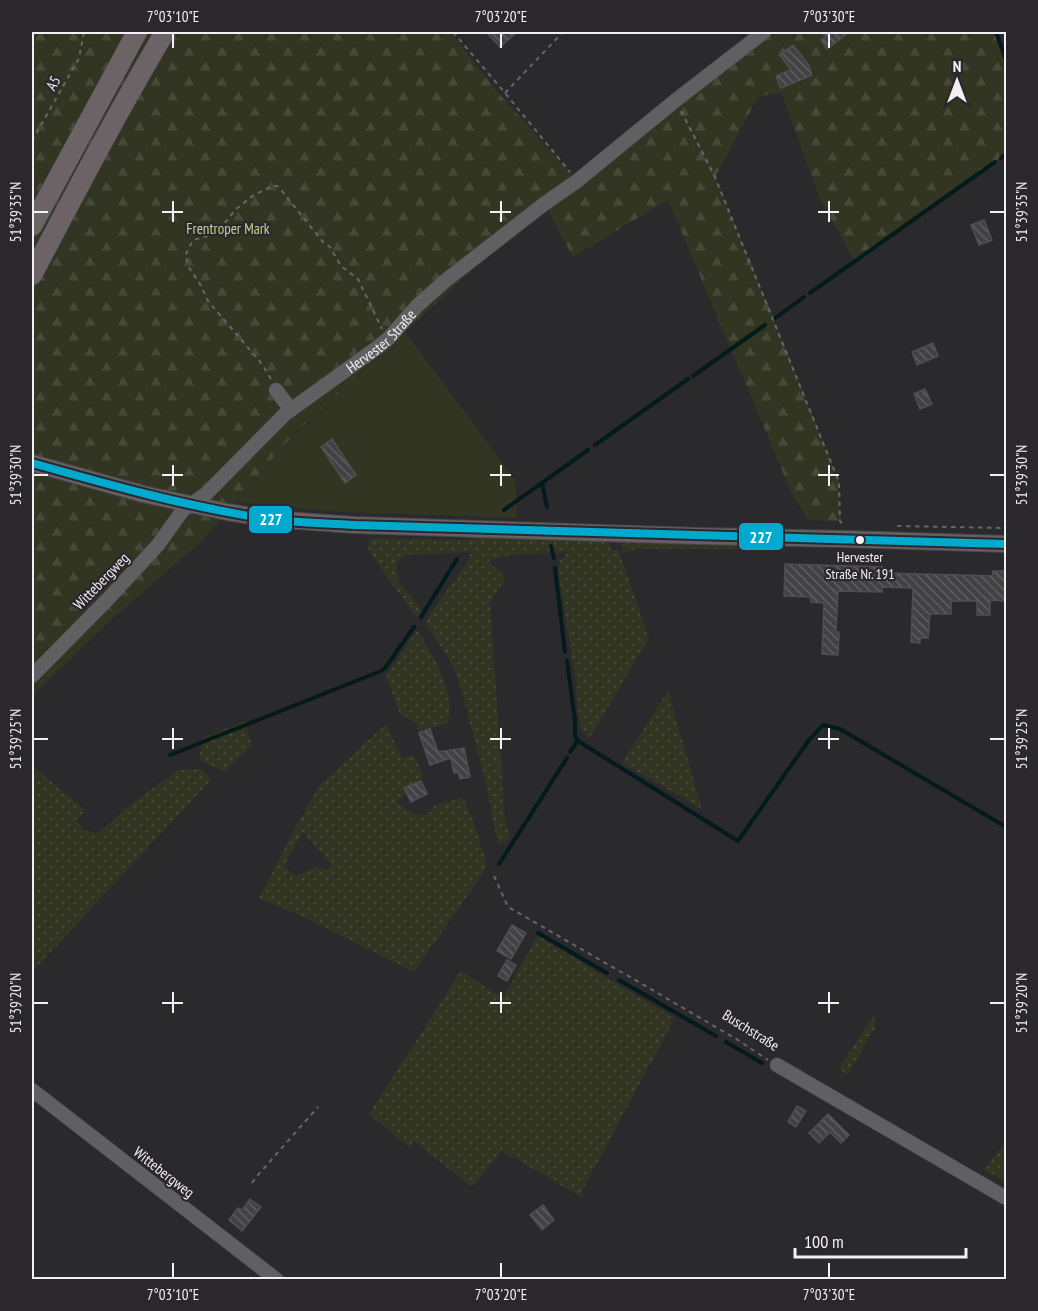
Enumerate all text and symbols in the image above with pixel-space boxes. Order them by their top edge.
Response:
text: 7°03'10"E [147,7,199,26]
text: 7°03'20"E [475,7,527,26]
text: 7°03'30"E [803,7,855,26]
north arrow [927,51,987,111]
text: N [953,56,961,76]
street label: A5 [41,72,65,94]
text: 51°39'35"N [6,182,25,242]
text: 51°39'35"N [1012,182,1031,242]
park label: Frentroper Mark [186,219,270,238]
street label: Hervester Straße [342,305,420,377]
text: 51°39'30"N [6,445,25,505]
text: 51°39'30"N [1012,445,1031,505]
line badge: 227 [248,505,293,534]
text: 227 [260,509,282,529]
line badge: 227 [738,522,784,551]
text: 227 [750,527,772,547]
marker: Hervester Straße Nr. 191 [854,534,866,546]
street label: Wittebergweg [69,548,133,614]
place label: Hervester Straße Nr. 191 [826,548,894,583]
text: 51°39'25"N [6,709,25,769]
text: 51°39'25"N [1012,709,1031,769]
text: 51°39'20"N [6,973,25,1033]
text: 51°39'20"N [1012,973,1031,1033]
street label: Buschstraße [719,1005,783,1055]
street label: Wittebergweg [130,1142,198,1202]
scale bar [795,1221,966,1259]
text: 100 m [804,1230,844,1253]
text: 7°03'10"E [147,1285,199,1304]
text: 7°03'20"E [475,1285,527,1304]
text: 7°03'30"E [803,1285,855,1304]

